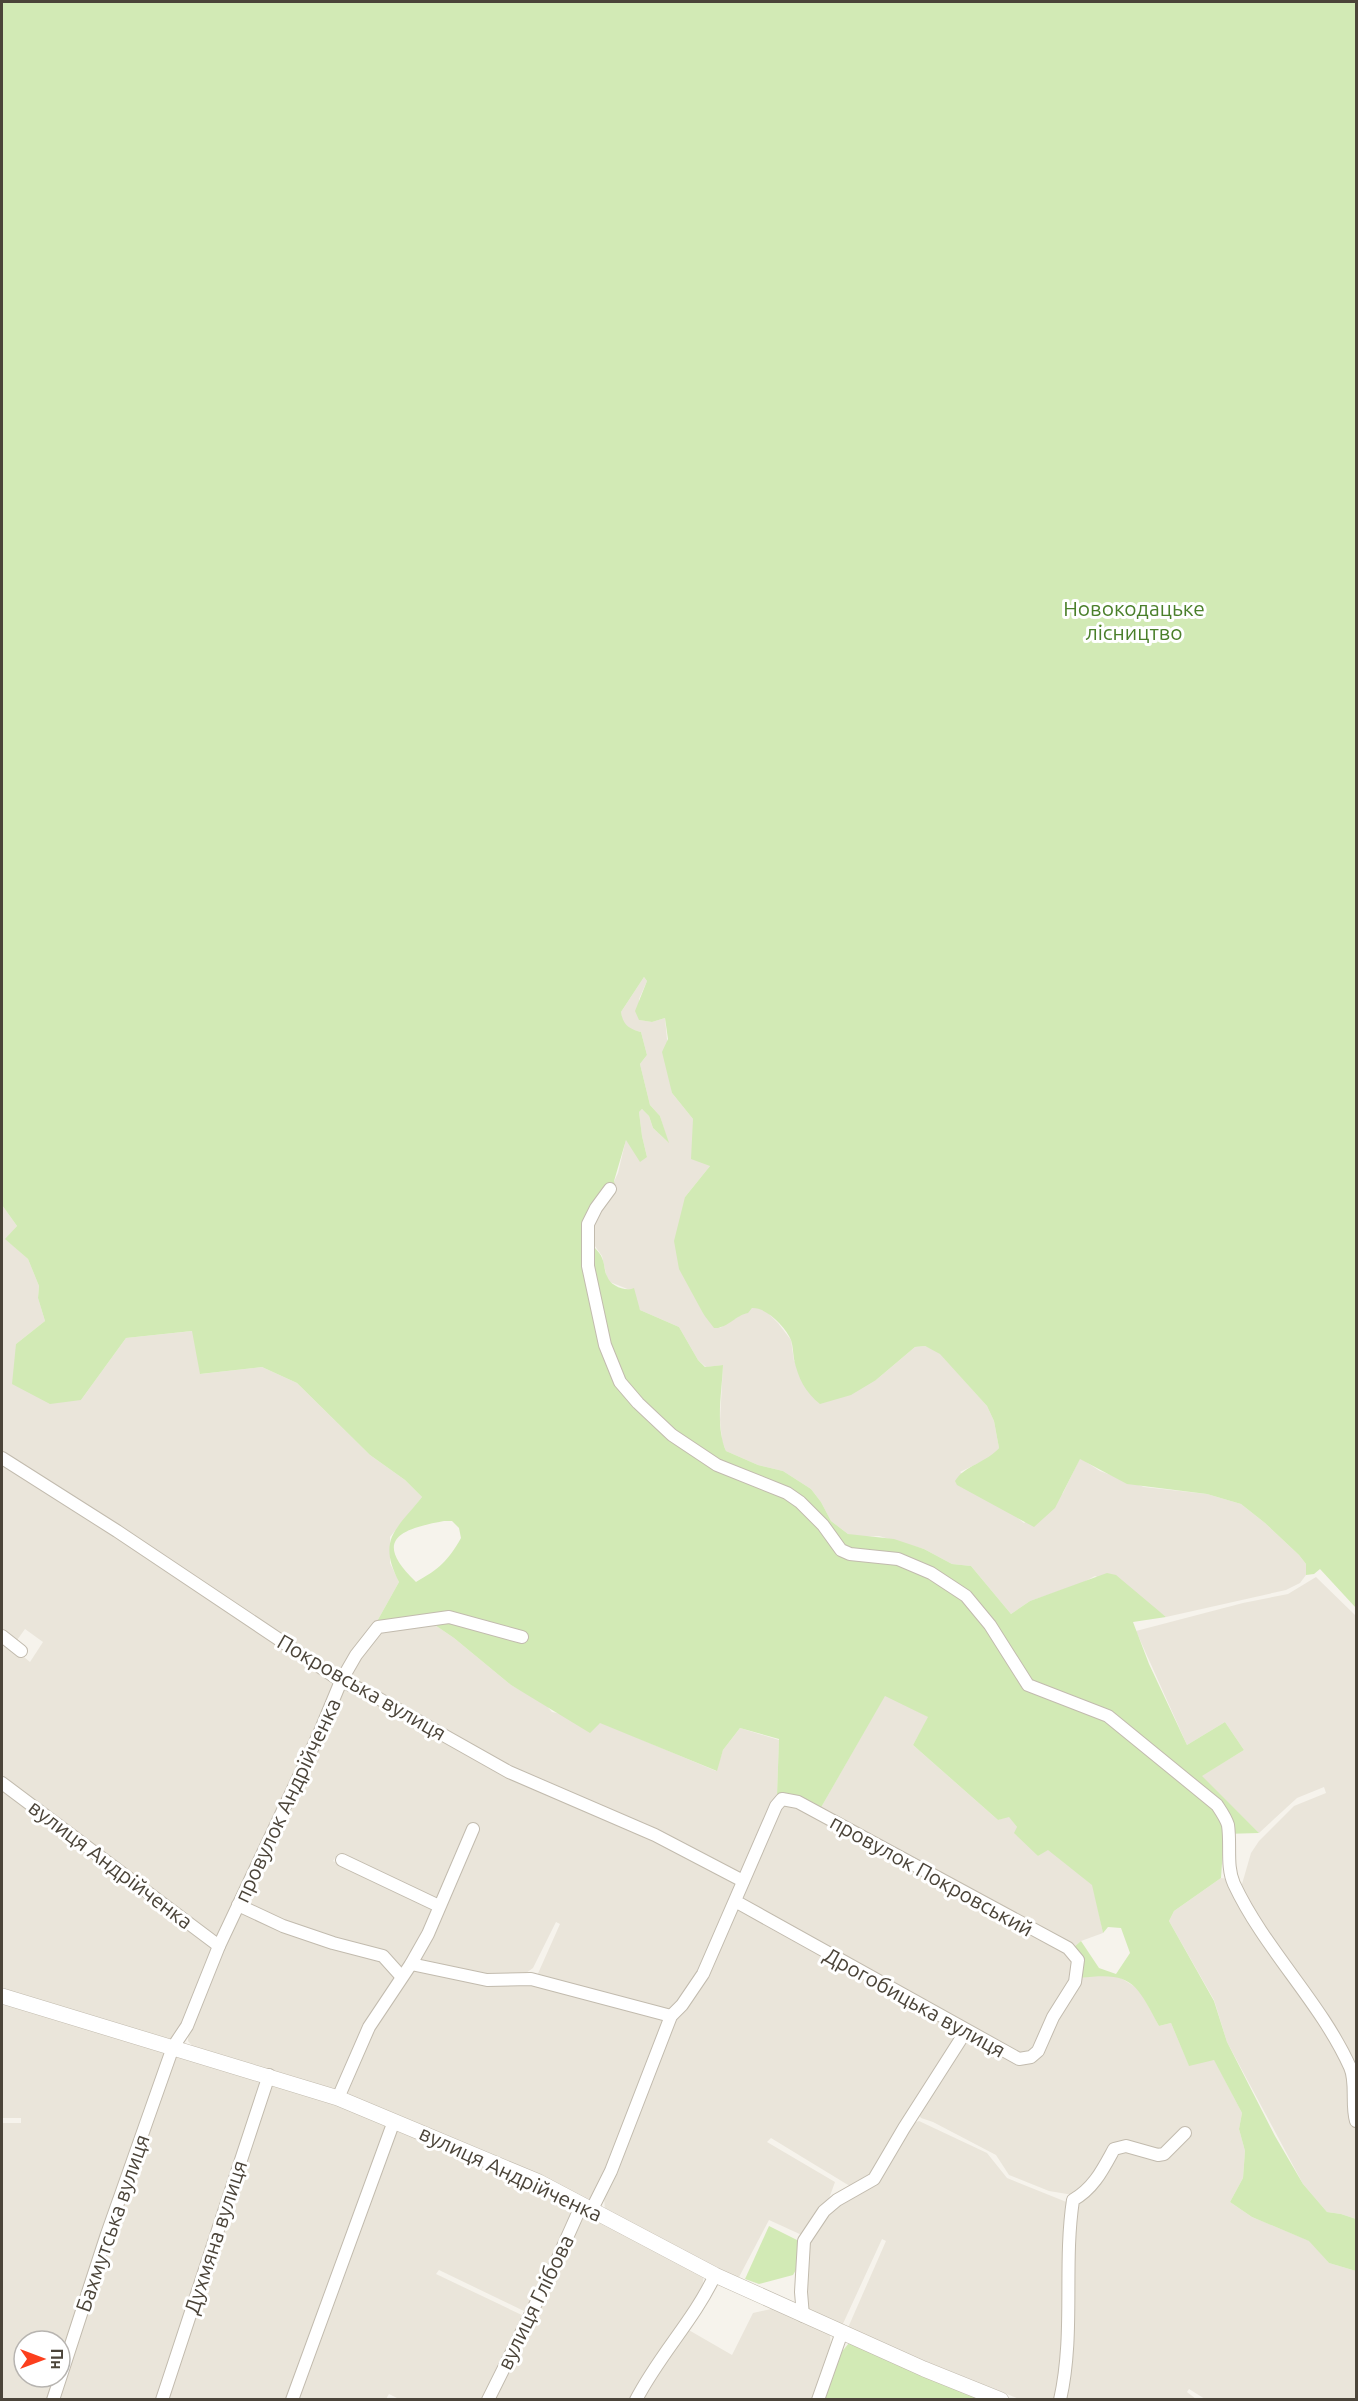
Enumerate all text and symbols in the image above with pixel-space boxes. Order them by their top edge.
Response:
park label: Новокодацьке лісництво [1063,596,1205,644]
street label: Покровська вулиця [274,1629,450,1745]
street label: провулок Андрійченка [229,1694,345,1906]
street label: вулиця Андрійченка [24,1795,198,1933]
street label: провулок Покровський [826,1809,1038,1941]
street label: Дрогобицька вулиця [820,1942,1010,2062]
street label: вулиця Андрійченка [416,2120,606,2226]
street label: Бахмутська вулиця [70,2131,154,2315]
street label: Духмяна вулиця [179,2157,251,2317]
street label: вулиця Глібова [492,2231,578,2373]
north arrow [12,2329,72,2389]
text: Пн [48,2349,66,2369]

